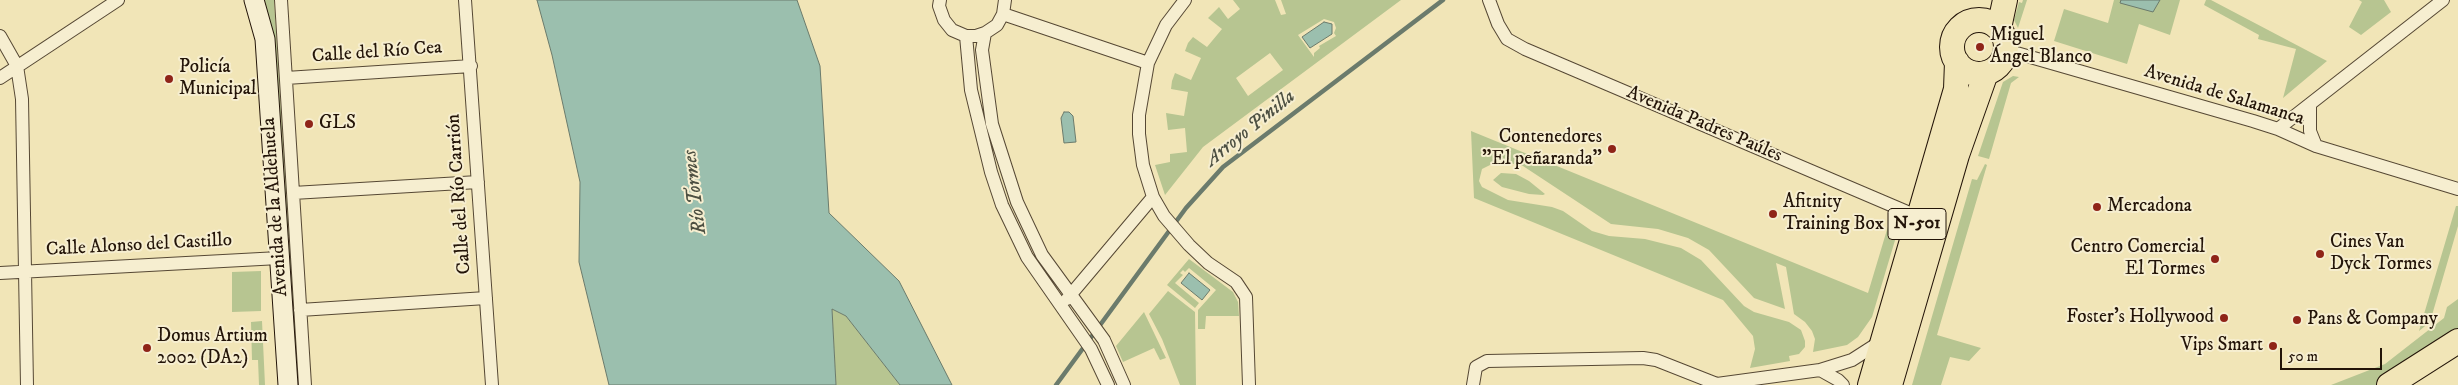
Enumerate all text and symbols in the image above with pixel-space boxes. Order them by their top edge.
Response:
place label: Miguel Ángel Blanco [1990,25,2092,69]
street label: Calle del Río Cea [311,37,443,69]
marker: Miguel Ángel Blanco [1974,41,1986,53]
place label: Policía Municipal [179,57,256,101]
street label: Avenida de Salamanca [2141,61,2307,131]
marker: Policía Municipal [163,73,175,85]
street label: Avenida Padres Paúles [1623,82,1785,168]
water label: Arroyo Pinilla [1201,85,1301,173]
place label: GLS [319,113,356,135]
street label: Calle del Río Carrión [443,113,477,275]
street label: Avenida de la Aldehuela [258,117,294,297]
marker: GLS [303,118,315,130]
place label: Contenedores "El peñaranda" [1482,127,1602,171]
marker: Contenedores "El peñaranda" [1606,143,1618,155]
water label: Río Tormes [679,149,713,235]
place label: Afitnity Training Box [1783,192,1884,236]
place label: Mercadona [2107,196,2192,218]
marker: Mercadona [2091,201,2103,213]
marker: Afitnity Training Box [1767,208,1779,220]
road number: N-501 [1888,208,1946,240]
street label: Calle Alonso del Castillo [45,230,233,262]
place label: Cines Van Dyck Tormes [2330,232,2432,276]
place label: Centro Comercial El Tormes [2070,237,2205,281]
marker: Cines Van Dyck Tormes [2314,248,2326,260]
marker: Centro Comercial El Tormes [2209,253,2221,265]
place label: Foster's Hollywood [2066,307,2214,329]
place label: Pans & Company [2307,309,2438,331]
marker: Foster's Hollywood [2218,312,2230,324]
marker: Pans & Company [2291,314,2303,326]
place label: Domus Artium 2002 (DA2) [157,326,268,370]
place label: Vips Smart [2181,335,2263,357]
scale bar [2283,338,2386,370]
marker: Vips Smart [2267,340,2279,352]
marker: Domus Artium 2002 (DA2) [141,342,153,354]
text: 50 m [2288,347,2318,366]

